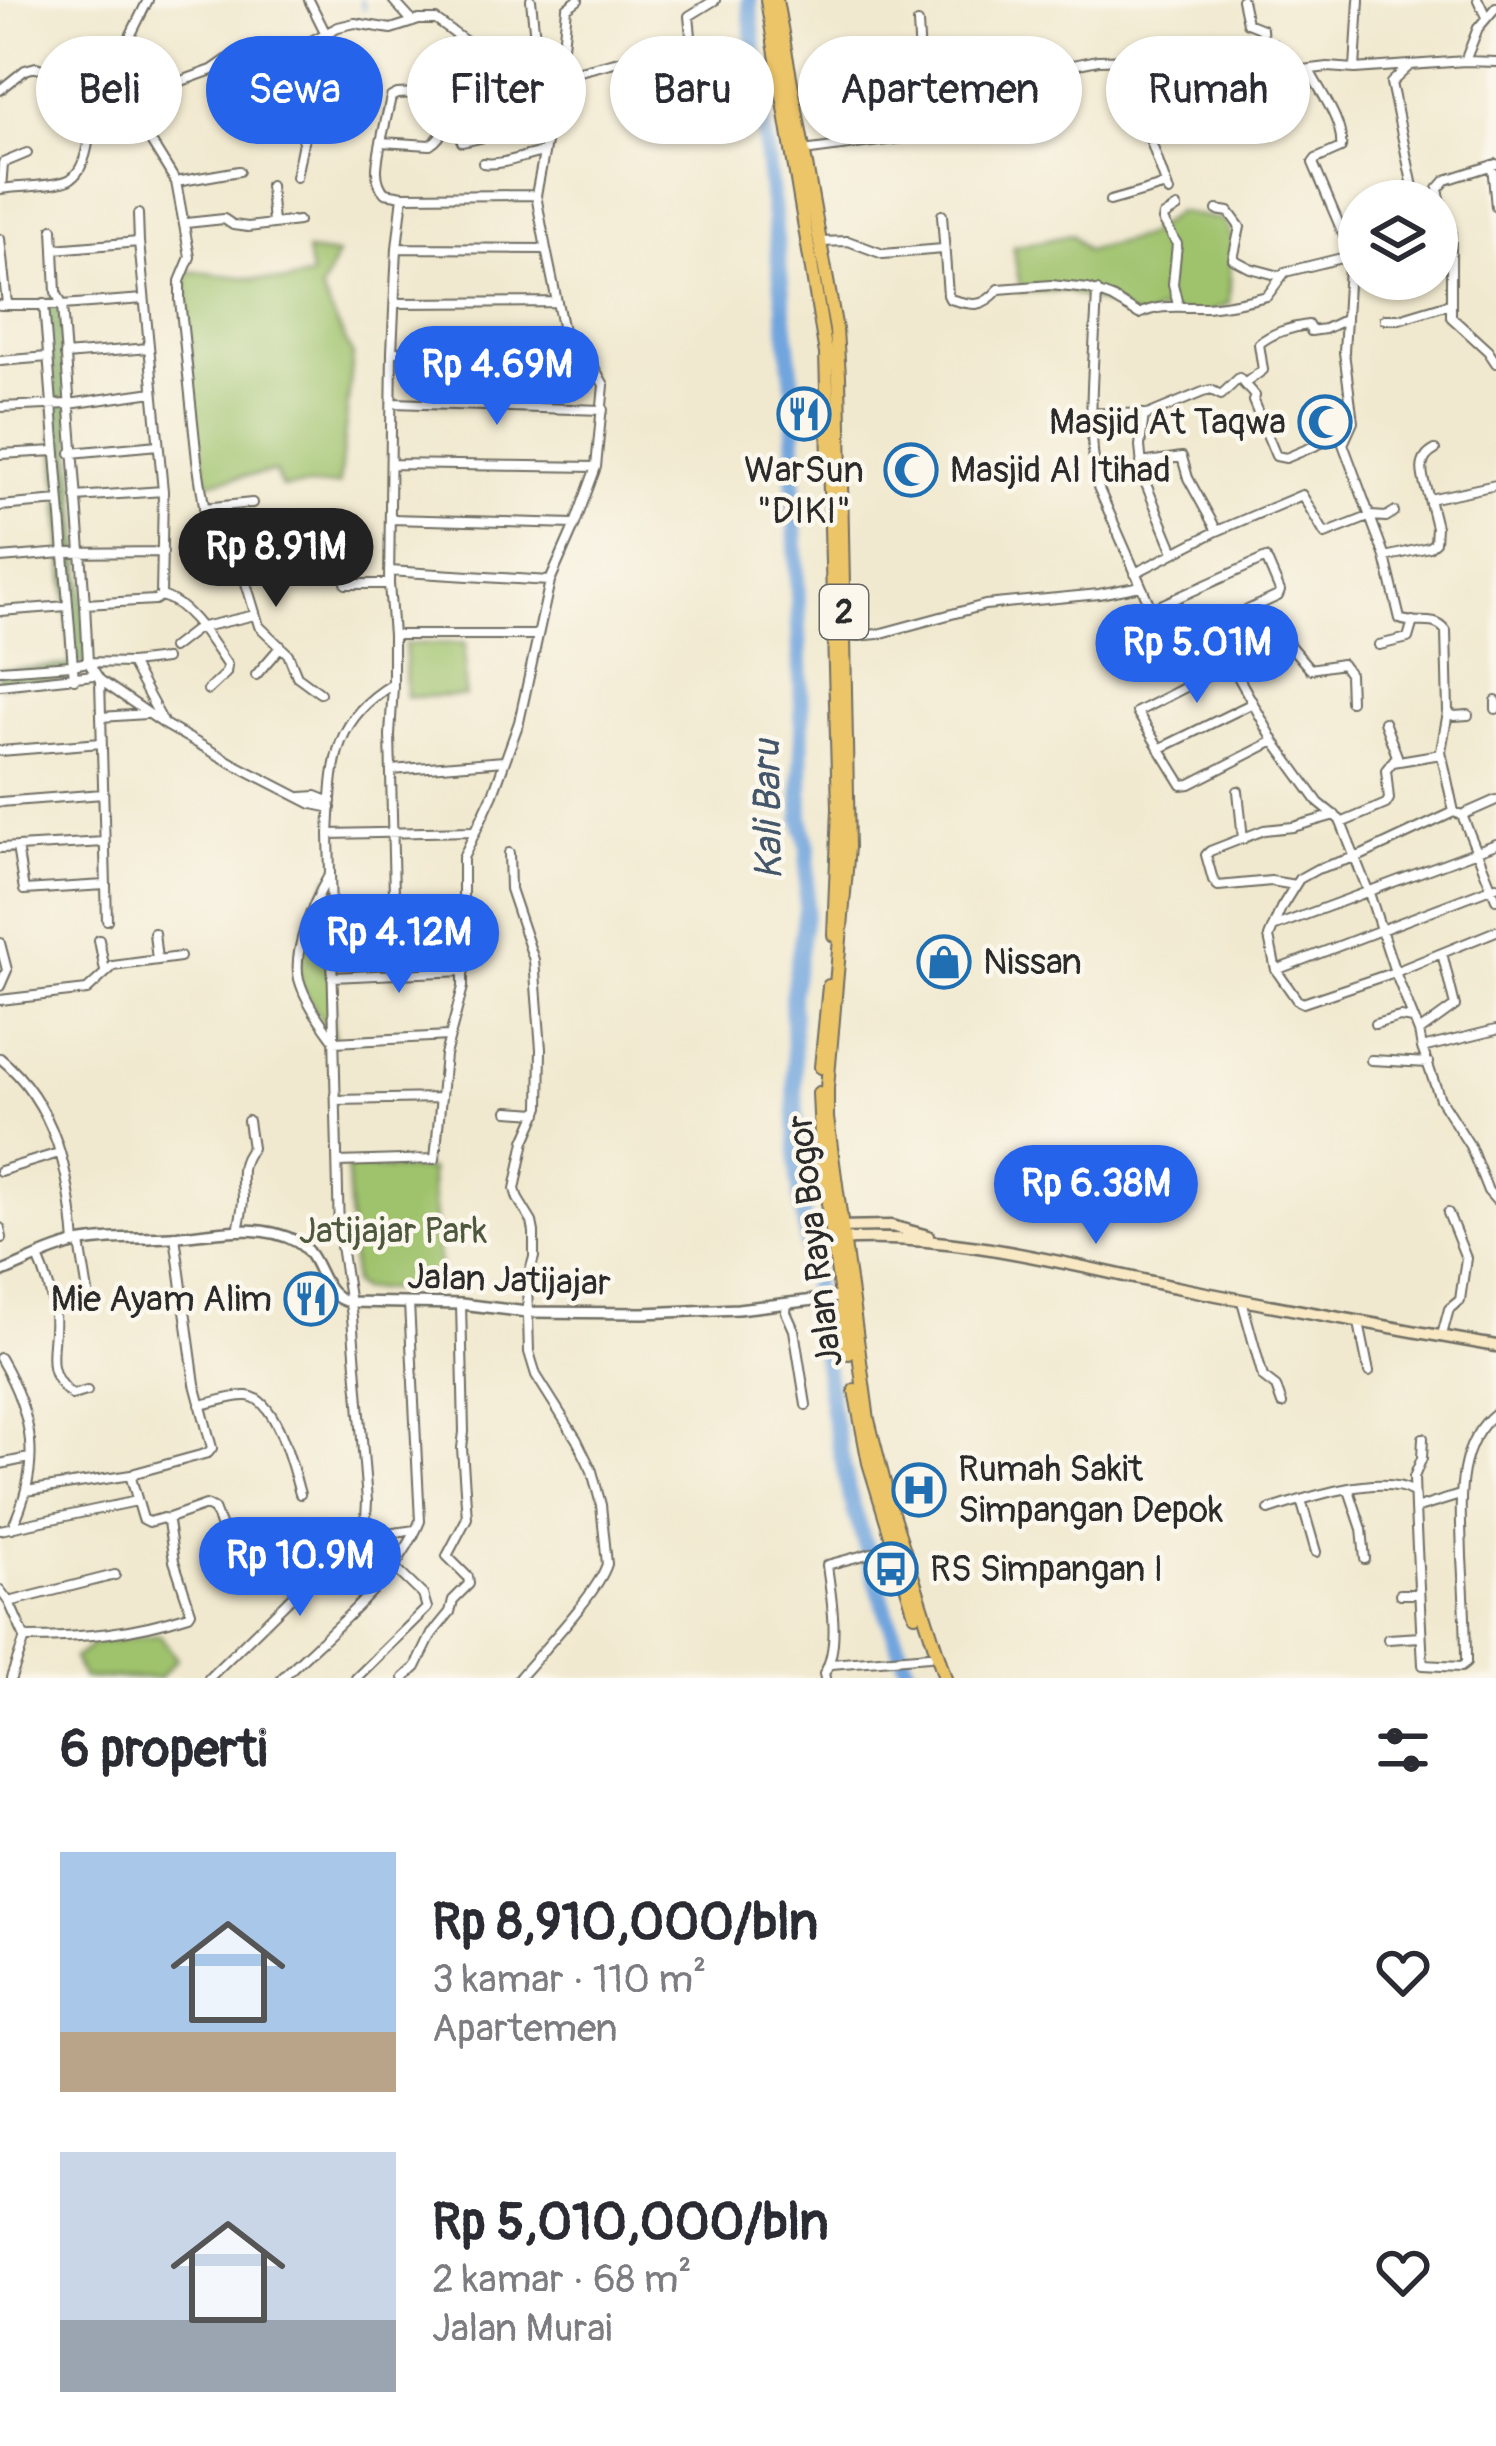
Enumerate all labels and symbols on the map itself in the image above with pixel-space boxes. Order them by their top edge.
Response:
pin: Rp 4.69M [373,326,621,428]
restaurant icon: WarSun "DIKI" [776,386,832,442]
mosque icon: Masjid At Taqwa [1297,394,1353,450]
place label: Masjid At Taqwa [1049,400,1286,445]
mosque icon: Masjid Al Itihad [883,442,939,498]
place label: WarSun "DIKI" [744,448,864,534]
place label: Masjid Al Itihad [950,448,1171,493]
pin: Rp 8.91M [152,508,400,610]
road number: 2 [820,585,868,639]
pin: Rp 5.01M [1073,604,1321,706]
water label: Kali Baru [742,737,794,880]
pin: Rp 4.12M [275,894,523,996]
shop icon: Nissan [916,934,972,990]
place label: Nissan [983,940,1082,985]
street label: Jalan Raya Bogor [777,1112,853,1370]
pin: Rp 6.38M [972,1145,1220,1247]
park label: Jatijajar Park [299,1209,487,1254]
street label: Jalan Jatijajar [406,1254,612,1306]
restaurant icon: Mie Ayam Alim [283,1271,339,1327]
place label: Mie Ayam Alim [51,1277,272,1322]
place label: Rumah Sakit Simpangan Depok [958,1447,1223,1533]
hospital icon: Rumah Sakit Simpangan Depok [891,1462,947,1518]
pin: Rp 10.9M [176,1517,424,1619]
bus stop icon: RS Simpangan I [863,1541,919,1597]
place label: RS Simpangan I [930,1547,1163,1592]

